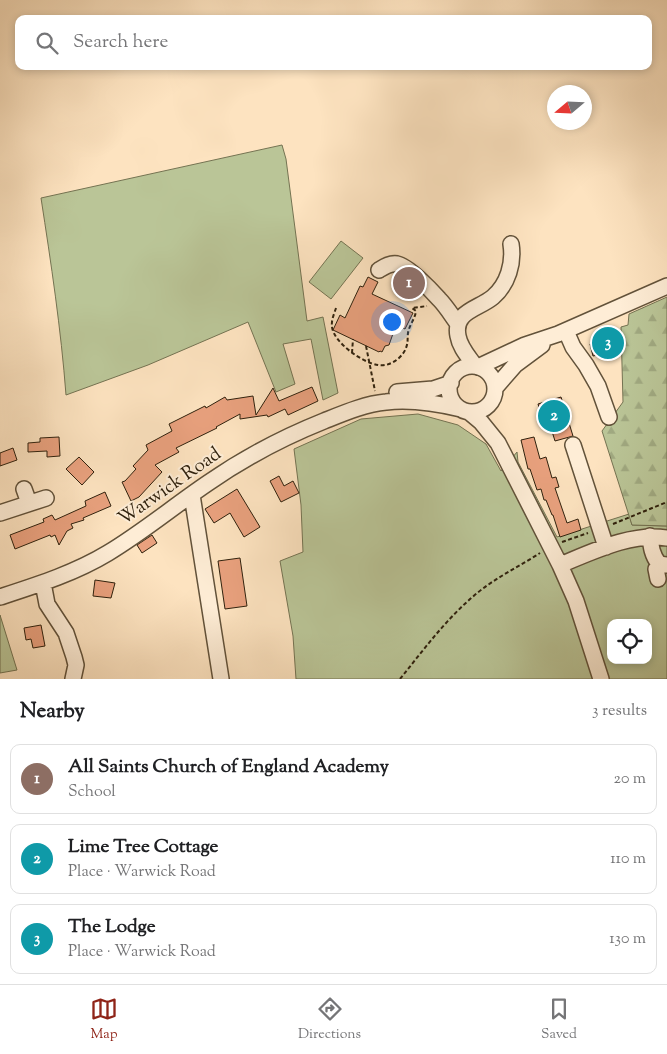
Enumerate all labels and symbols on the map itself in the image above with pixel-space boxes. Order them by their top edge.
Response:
north arrow [547,85,592,130]
pin: 1 [393,264,425,302]
your location [379,309,405,335]
pin: 3 [592,324,624,362]
pin: 2 [538,397,570,435]
street label: Warwick Road [113,441,227,533]

